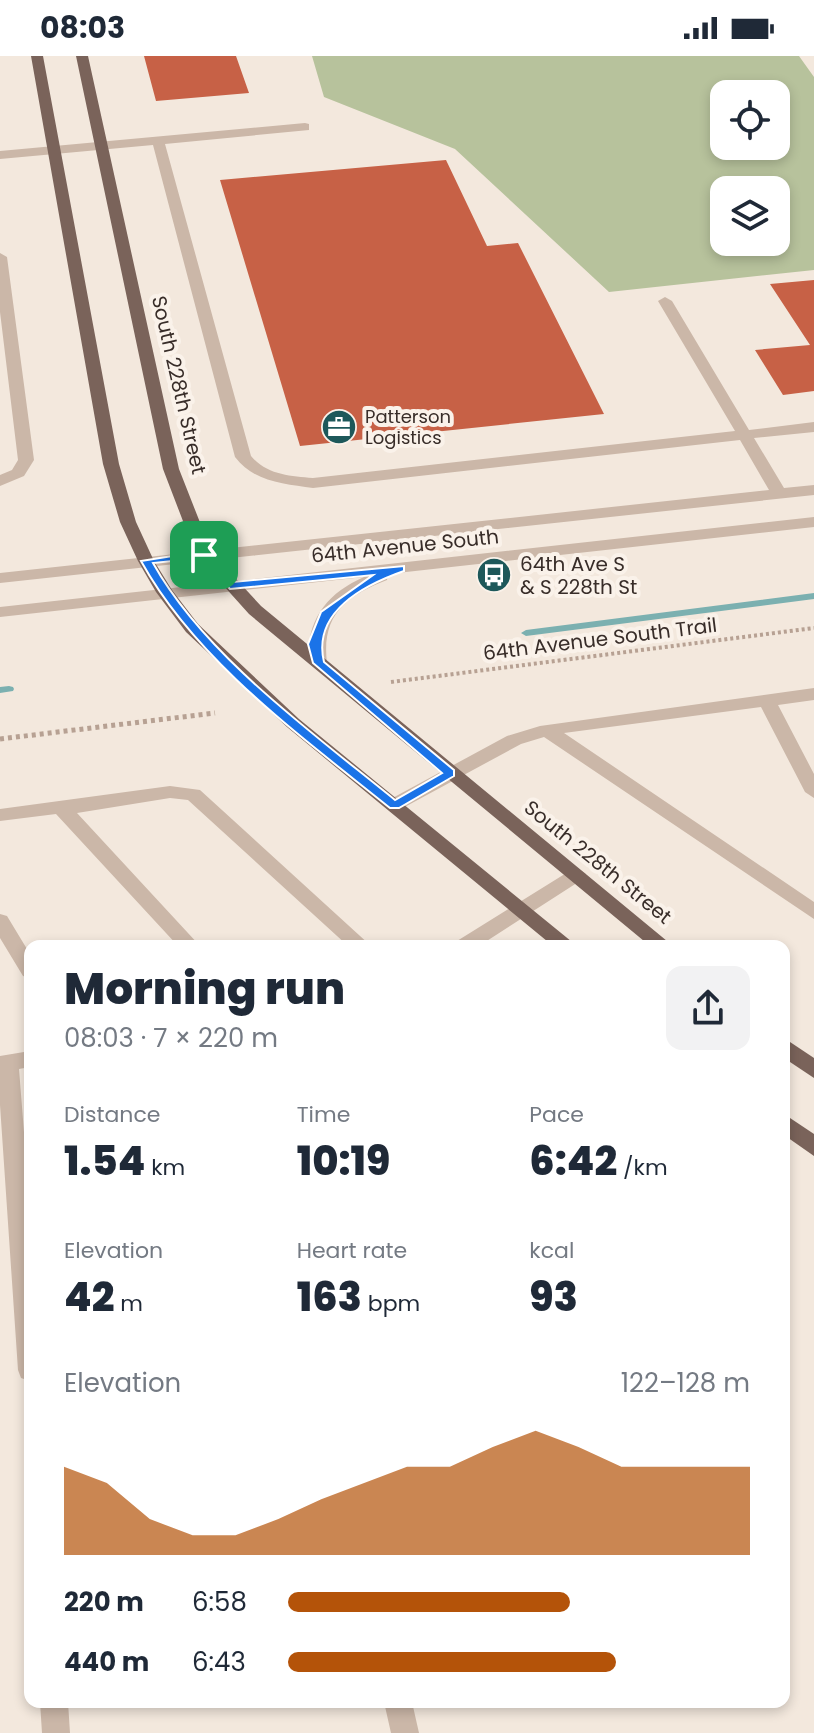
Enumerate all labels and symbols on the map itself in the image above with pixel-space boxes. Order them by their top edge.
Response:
street label: South 228th Street [145,293,213,477]
place label: Patterson Logistics [365,404,451,450]
office icon: Patterson Logistics [320,408,358,446]
pin [170,521,238,589]
street label: 64th Avenue South [310,522,500,570]
place label: 64th Ave S & S 228th St [520,550,637,601]
bus stop icon: 64th Ave S & S 228th St [475,556,513,594]
street label: 64th Avenue South Trail [481,611,719,667]
street label: South 228th Street [518,794,678,930]

